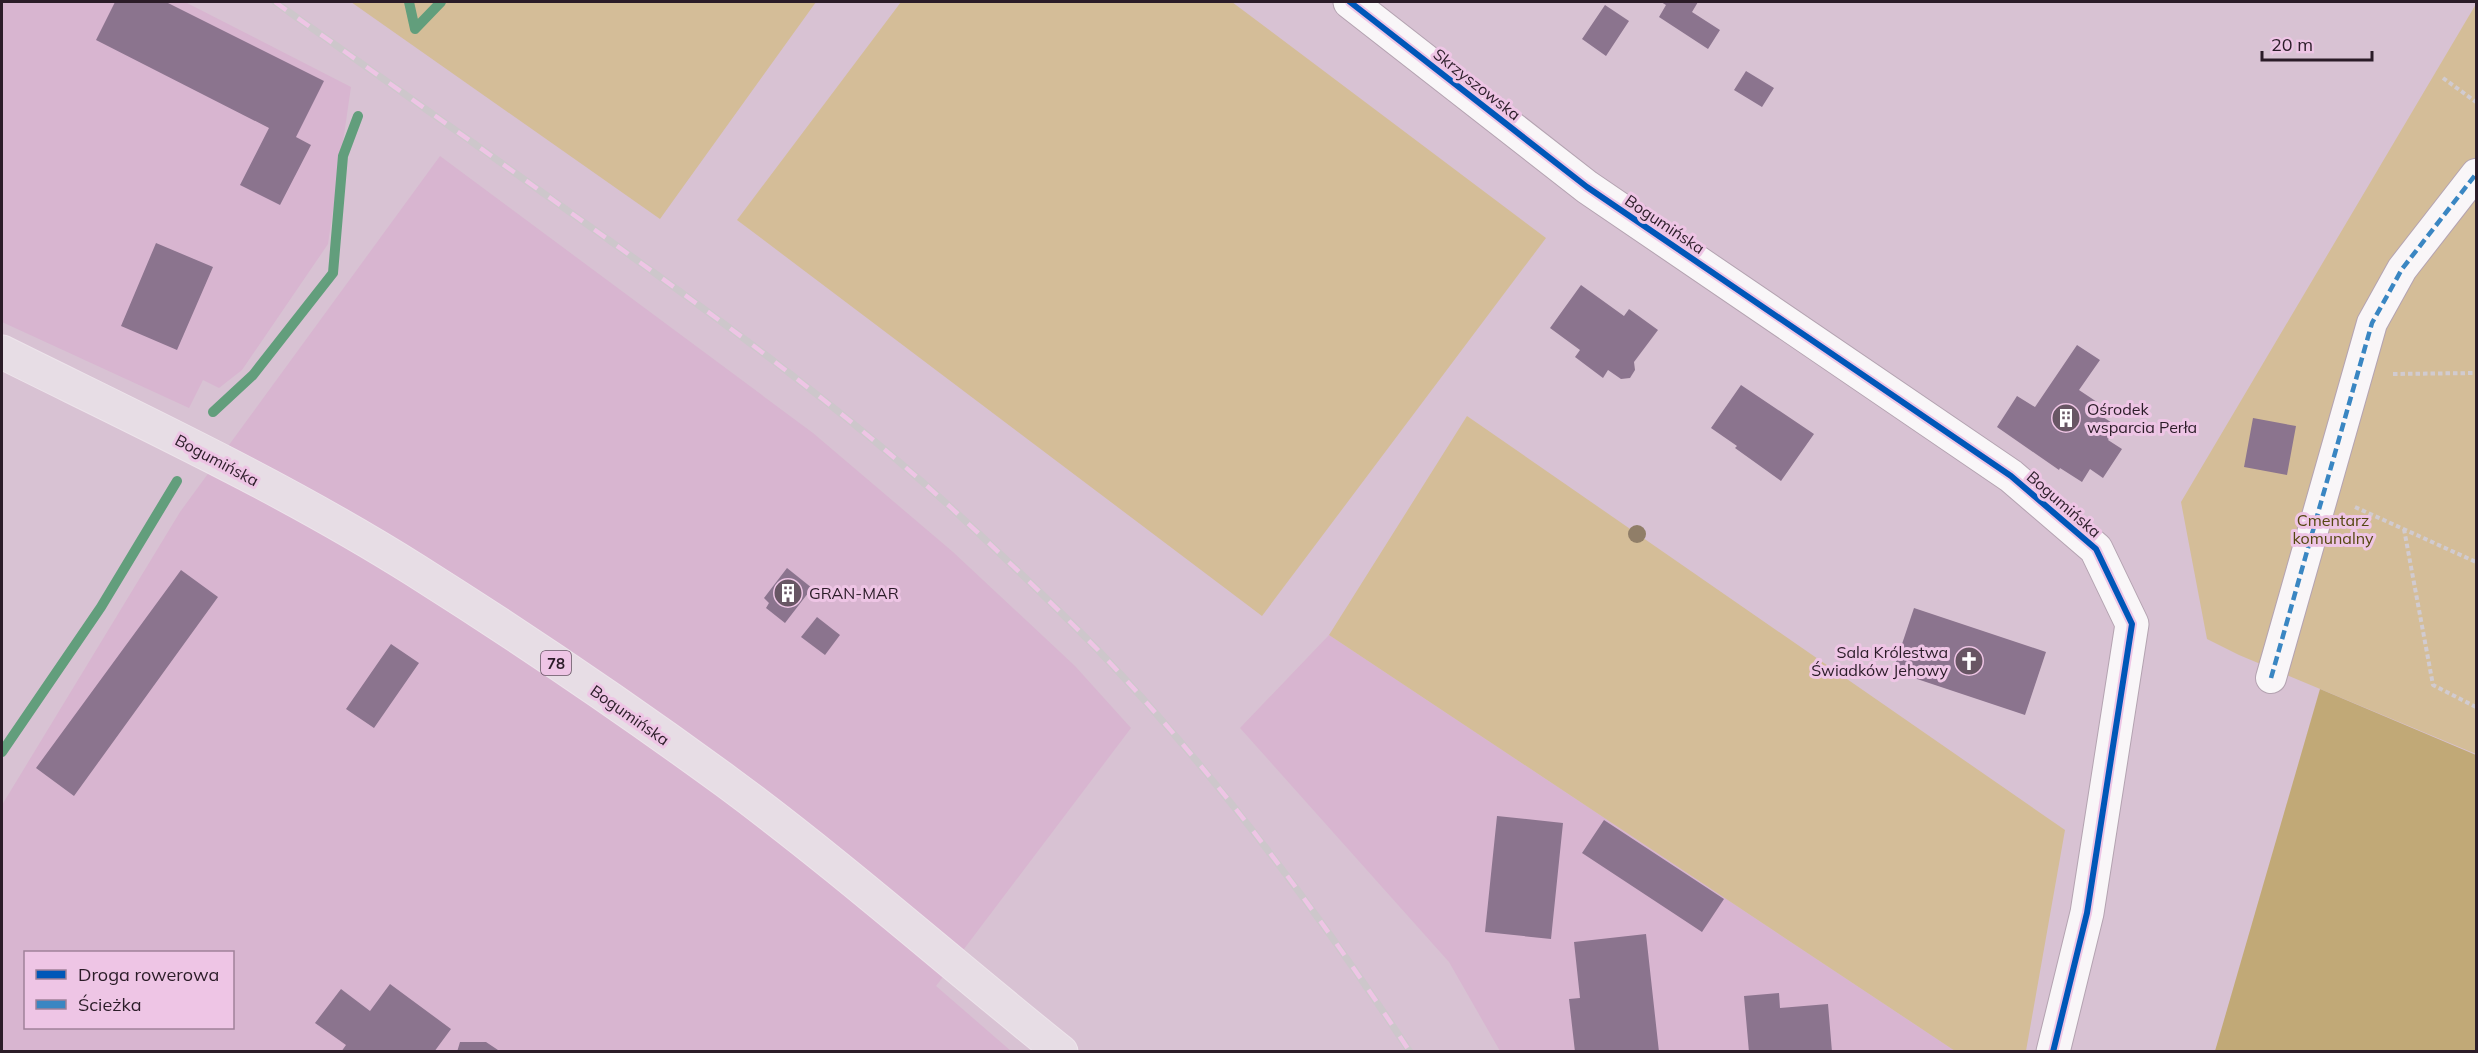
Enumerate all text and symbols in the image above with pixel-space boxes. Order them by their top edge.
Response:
scale bar [2262,24,2372,62]
text: 20 m [2271,33,2313,56]
street label: Skrzyszowska [1429,44,1525,124]
street label: Bogumińska [1621,190,1709,258]
place label: Ośrodek wsparcia Perła [2087,399,2197,437]
building icon: Ośrodek wsparcia Perła [2050,402,2082,434]
street label: Bogumińska [172,430,262,490]
street label: Bogumińska [2023,466,2105,542]
park label: Cmentarz komunalny [2292,510,2374,548]
building icon: GRAN-MAR [772,577,804,609]
place label: GRAN-MAR [809,583,899,603]
place label: Sala Królestwa Świadków Jehowy [1811,642,1948,680]
church icon: Sala Królestwa Świadków Jehowy [1953,645,1985,677]
road number: 78 [541,651,571,675]
street label: Bogumińska [587,680,673,750]
legend [24,951,234,1029]
text: Droga rowerowa [78,963,219,986]
text: Ścieżka [78,993,141,1016]

